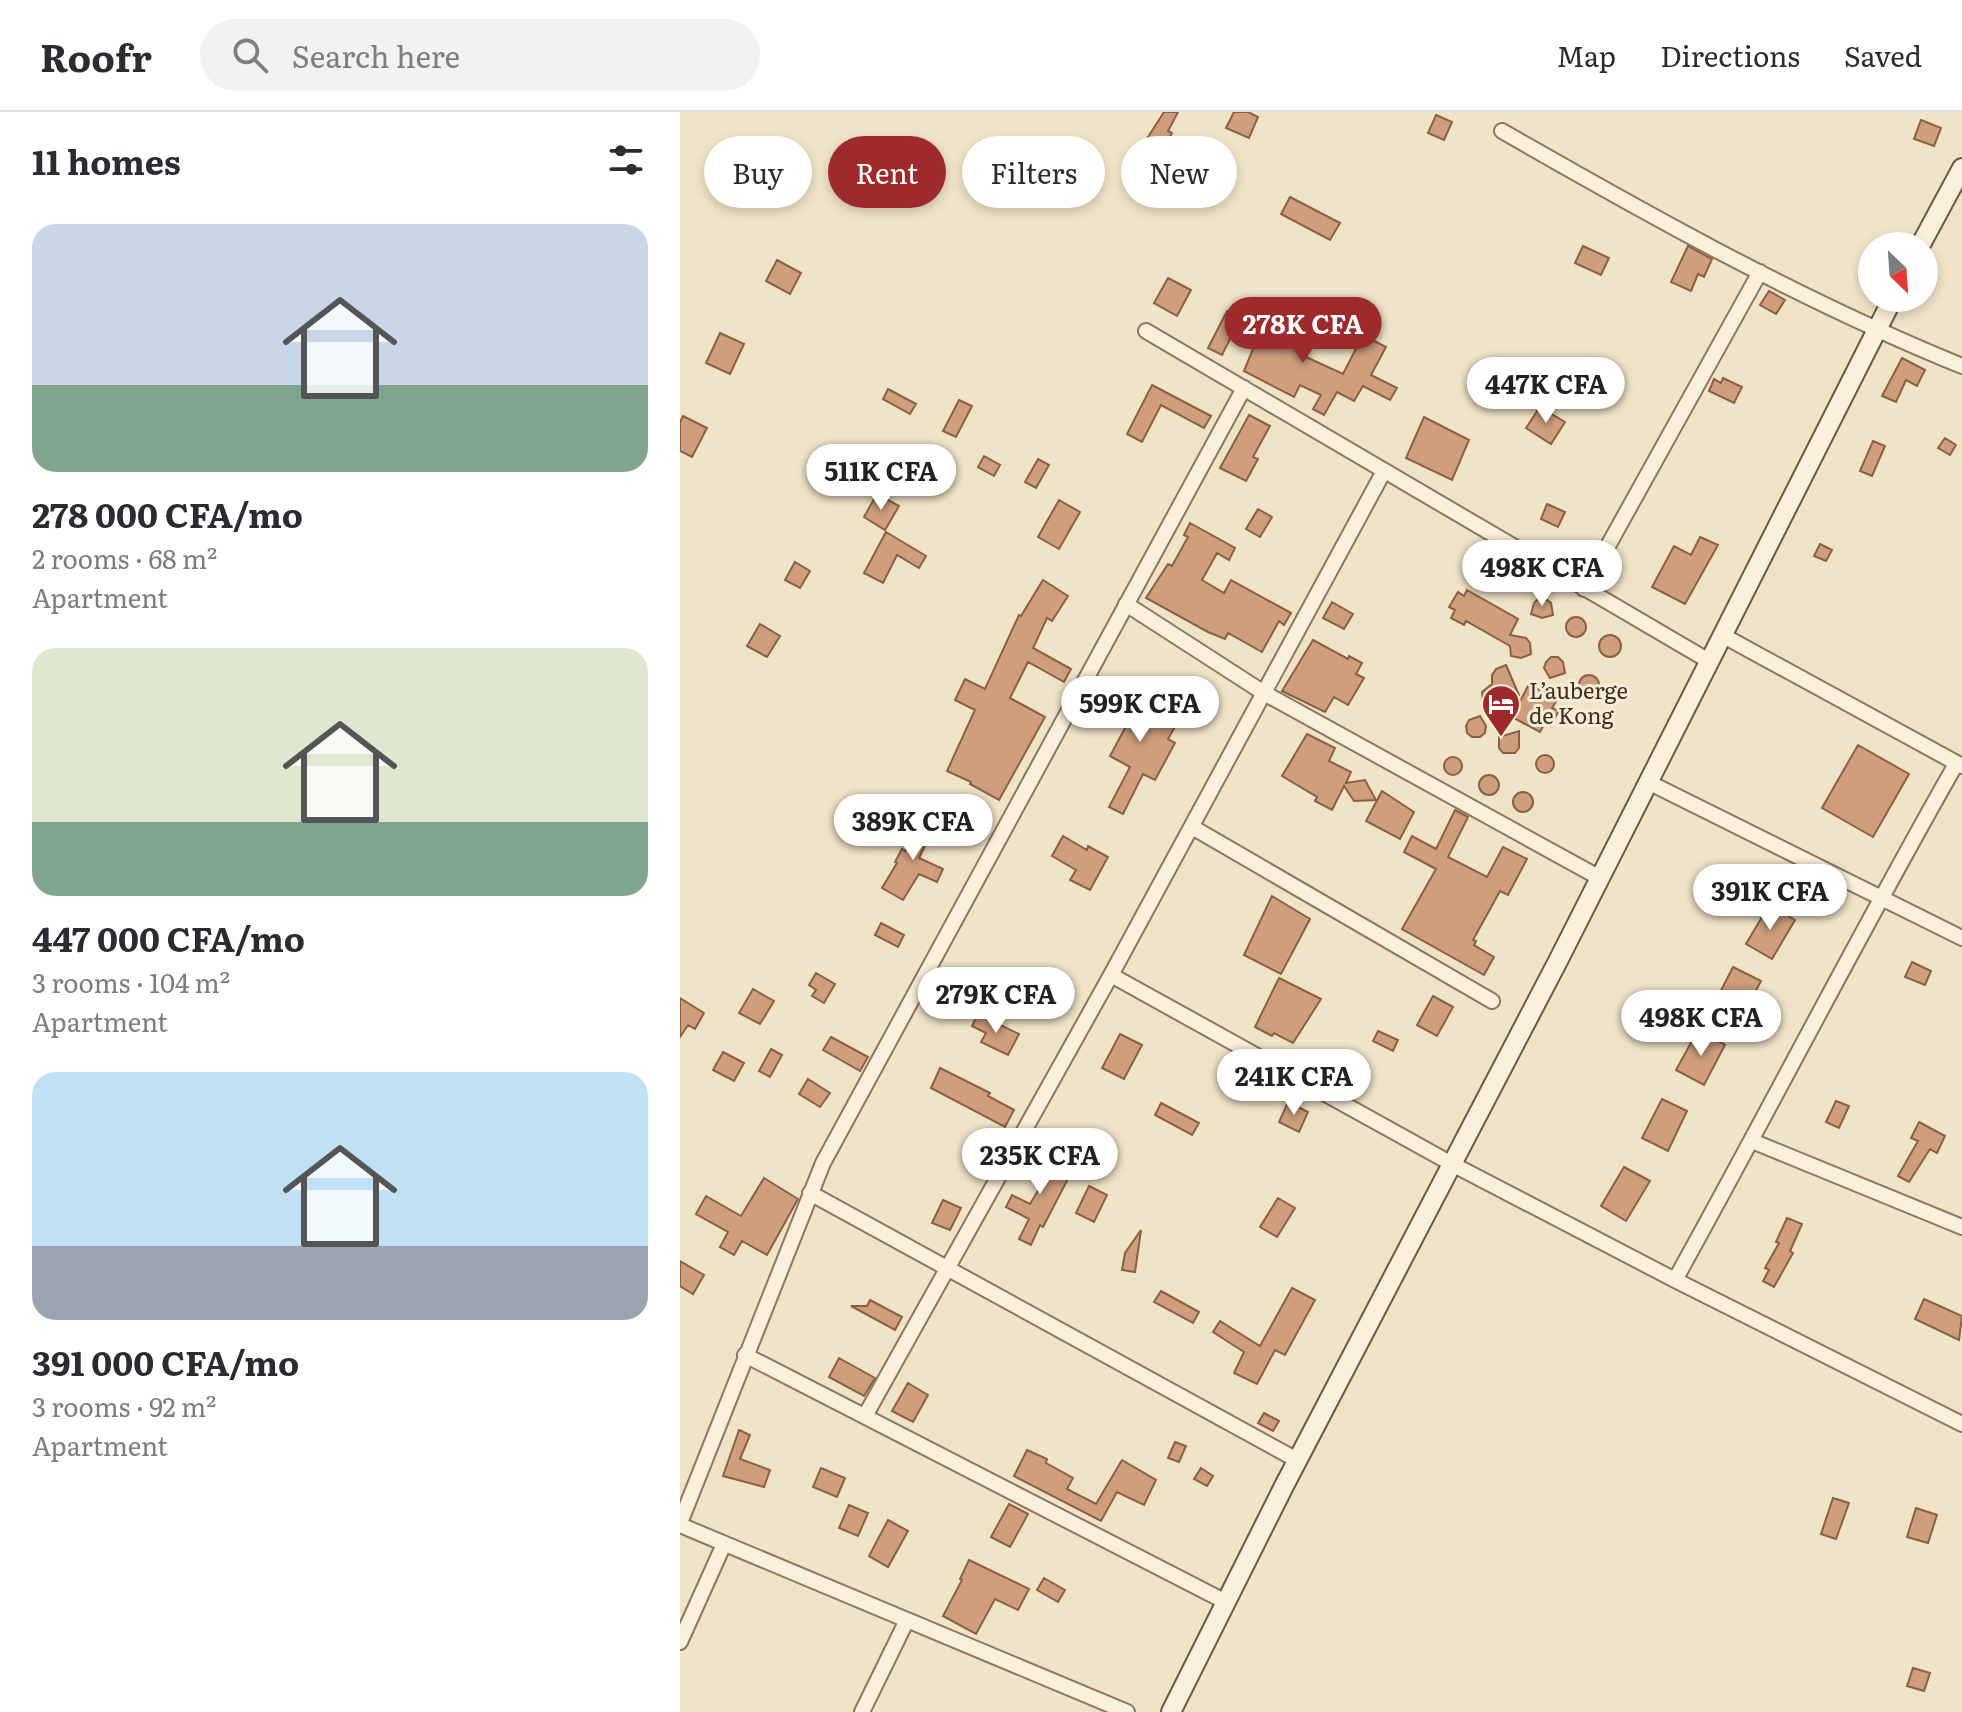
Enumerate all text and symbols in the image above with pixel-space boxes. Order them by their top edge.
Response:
search box [200,19,760,91]
text: Roofr [40,27,152,84]
icon: search [228,33,272,77]
text: Search here [292,33,460,77]
text: Map [1557,34,1616,76]
text: Directions [1660,34,1800,76]
text: Saved [1844,34,1922,76]
text: 11 homes [32,135,181,185]
chip: Buy [704,136,812,208]
chip: Rent [828,136,946,208]
chip: Filters [962,136,1105,208]
chip: New [1121,136,1237,208]
icon: filters [604,138,648,182]
north arrow [1858,232,1938,312]
map controls [1858,232,1938,312]
icon: home [268,276,412,420]
pin: 278K CFA [1220,297,1386,365]
text: 278K CFA [1243,303,1363,342]
pin: 447K CFA [1463,357,1629,425]
text: 447K CFA [1485,363,1607,402]
pin: 511K CFA [798,444,964,512]
text: 511K CFA [824,450,938,489]
text: 278 000 CFA/mo [32,488,303,538]
text: 2 rooms · 68 m² [32,538,217,577]
pin: 498K CFA [1459,540,1625,608]
text: 498K CFA [1480,546,1604,585]
text: Apartment [32,577,168,616]
place label: L’auberge de Kong [1529,673,1628,731]
pin: 599K CFA [1057,676,1223,744]
text: 599K CFA [1079,682,1201,721]
hotel icon: L’auberge de Kong [1480,683,1522,738]
icon: home [268,700,412,844]
pin: 389K CFA [830,794,996,862]
text: 389K CFA [852,800,974,839]
pin: 391K CFA [1687,864,1853,932]
text: 391K CFA [1711,870,1829,909]
text: 447 000 CFA/mo [32,912,305,962]
text: 3 rooms · 104 m² [32,962,230,1001]
pin: 279K CFA [913,967,1079,1035]
text: 279K CFA [936,973,1056,1012]
pin: 498K CFA [1618,990,1784,1058]
text: 498K CFA [1639,996,1763,1035]
text: Apartment [32,1001,168,1040]
pin: 241K CFA [1211,1049,1377,1117]
text: 241K CFA [1235,1055,1353,1094]
icon: home [268,1124,412,1268]
pin: 235K CFA [957,1128,1123,1196]
text: 235K CFA [980,1134,1100,1173]
text: 391 000 CFA/mo [32,1336,299,1386]
text: 3 rooms · 92 m² [32,1386,216,1425]
text: Apartment [32,1425,168,1464]

